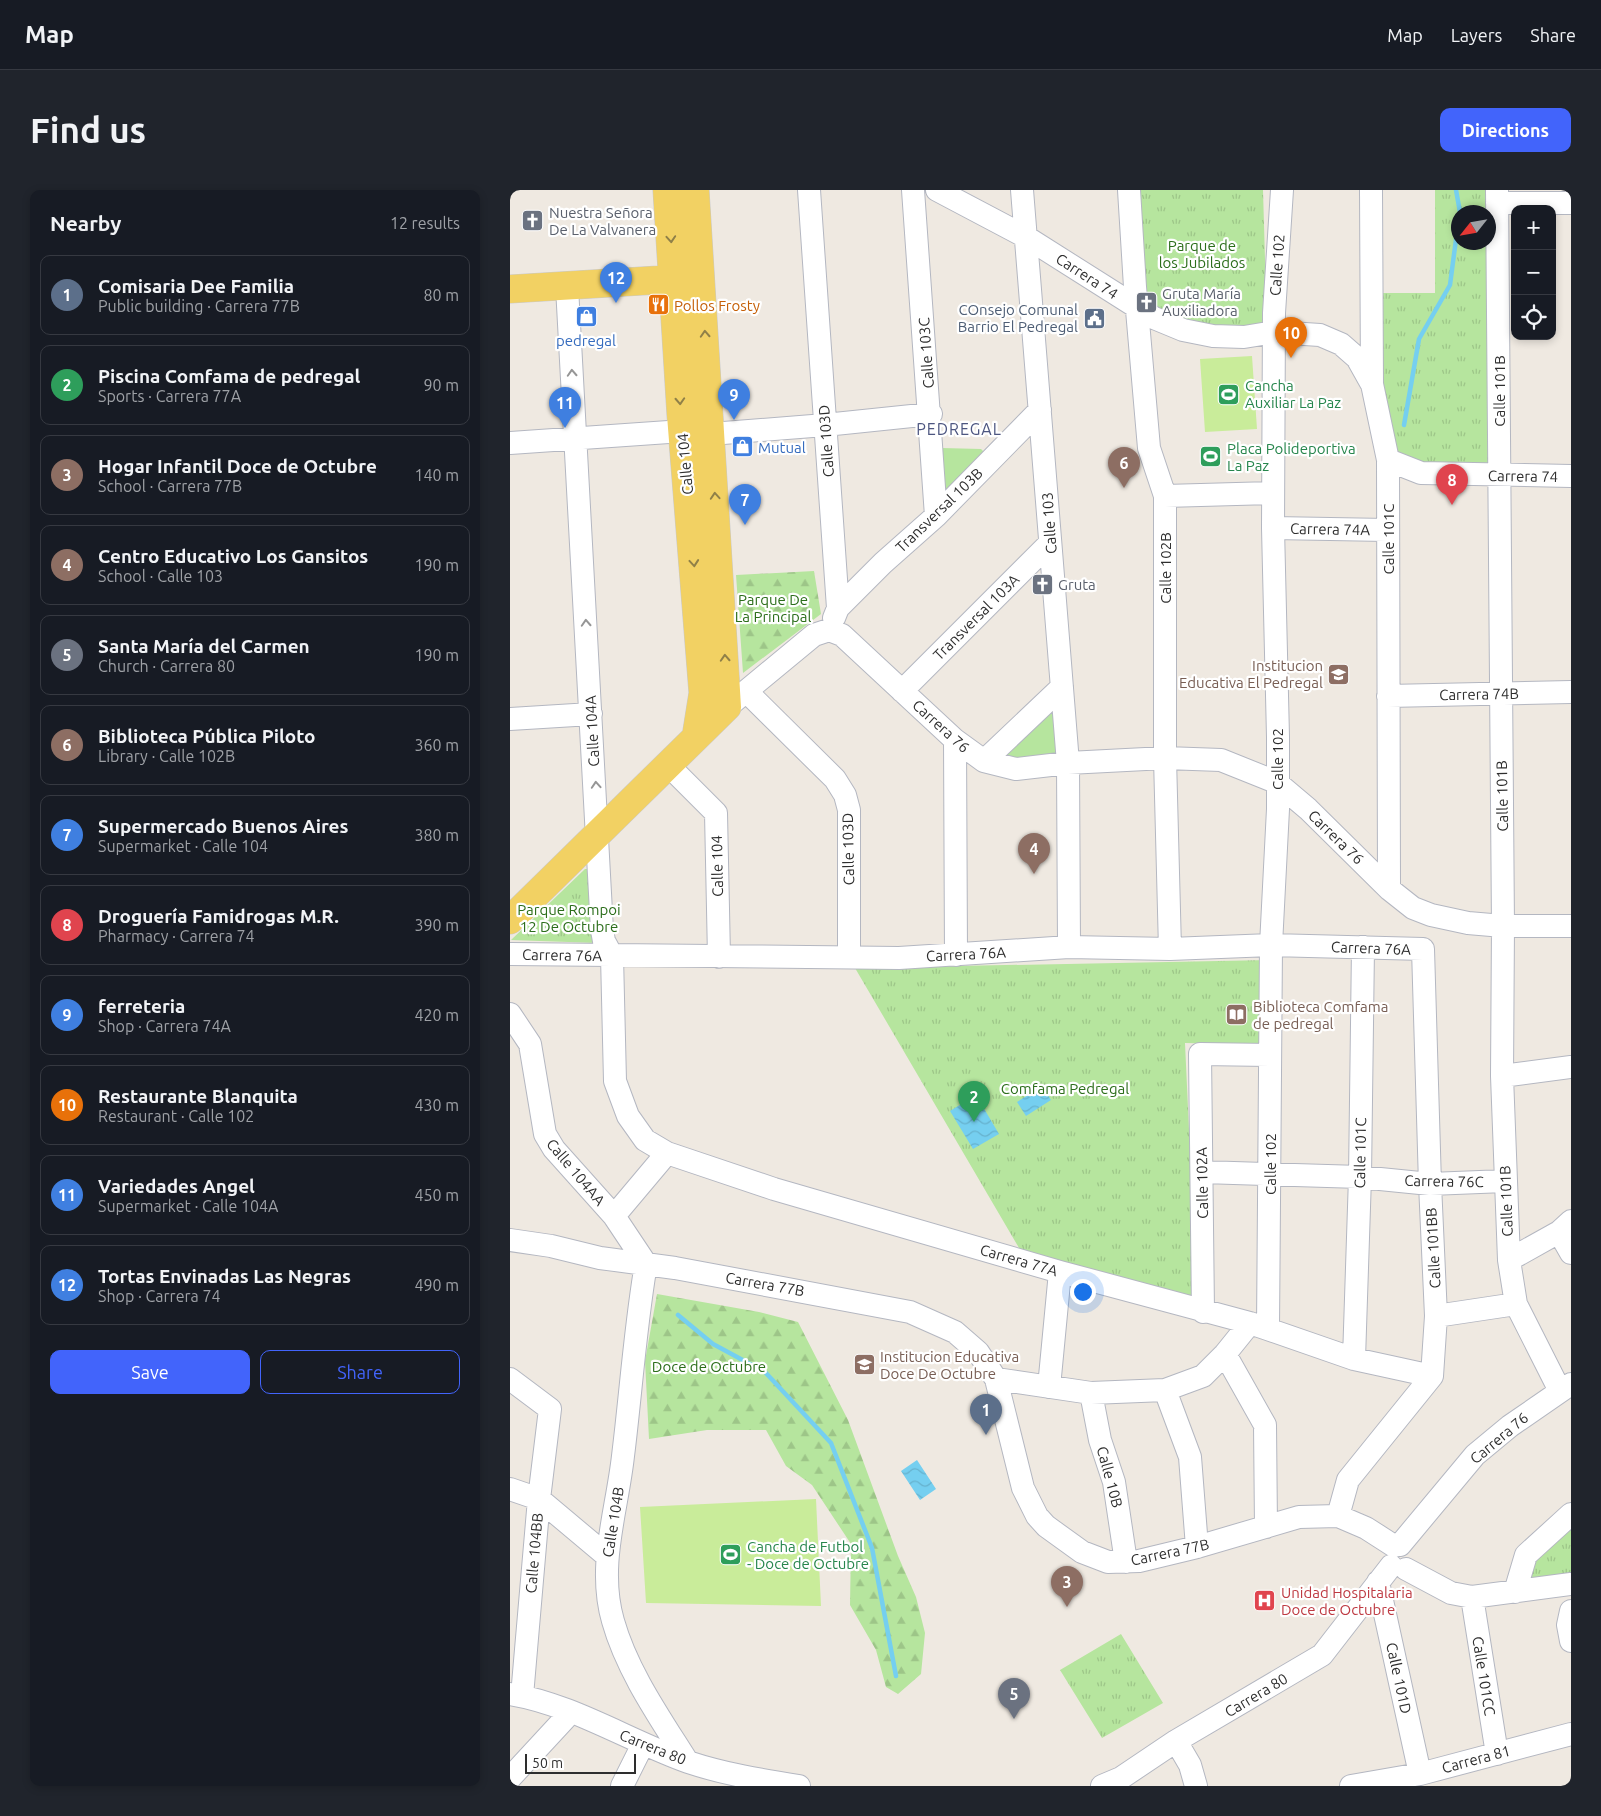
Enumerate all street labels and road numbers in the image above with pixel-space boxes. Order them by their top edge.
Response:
street label: Calle 102 [1266,234,1288,296]
street label: Carrera 74 [1053,250,1121,302]
street label: Calle 103C [915,317,937,389]
street label: Calle 101B [1491,355,1508,427]
street label: Calle 103D [815,404,837,478]
street label: Calle 104 [674,432,696,496]
street label: Transversal 103B [892,464,986,556]
street label: Carrera 74 [1488,467,1558,485]
street label: Calle 103 [1038,492,1060,554]
street label: Calle 101C [1380,503,1397,575]
street label: Carrera 74A [1290,520,1370,538]
street label: Calle 102B [1157,532,1174,604]
street label: Transversal 103A [930,570,1023,663]
street label: Carrera 74B [1439,685,1519,703]
street label: Calle 104A [582,695,602,767]
street label: Carrera 76 [909,696,973,756]
street label: Calle 102 [1269,728,1286,790]
street label: Calle 101B [1493,760,1511,832]
street label: Carrera 76 [1305,806,1367,868]
street label: Calle 103D [839,813,857,885]
street label: Calle 104 [708,835,726,897]
street label: Carrera 76A [1331,938,1412,958]
street label: Carrera 76A [926,943,1007,965]
street label: Carrera 76A [522,946,602,964]
street label: Calle 101C [1351,1117,1369,1189]
street label: Calle 102 [1262,1133,1279,1195]
street label: Calle 104AA [543,1135,609,1209]
street label: Calle 102A [1193,1147,1211,1219]
street label: Calle 101B [1496,1165,1516,1237]
street label: Carrera 76C [1404,1172,1484,1190]
street label: Calle 101BB [1422,1207,1444,1289]
street label: Carrera 77A [978,1241,1060,1279]
street label: Carrera 77B [724,1269,806,1299]
street label: Carrera 76 [1467,1409,1531,1467]
street label: Calle 10B [1094,1444,1126,1510]
street label: Calle 104B [599,1485,627,1559]
street label: Calle 104BB [522,1512,546,1594]
street label: Carrera 77B [1129,1535,1211,1569]
street label: Calle 101CC [1469,1635,1499,1717]
street label: Calle 101D [1383,1641,1415,1715]
street label: Carrera 80 [1221,1670,1291,1720]
street label: Carrera 80 [617,1726,689,1768]
street label: Carrera 81 [1440,1742,1512,1776]

